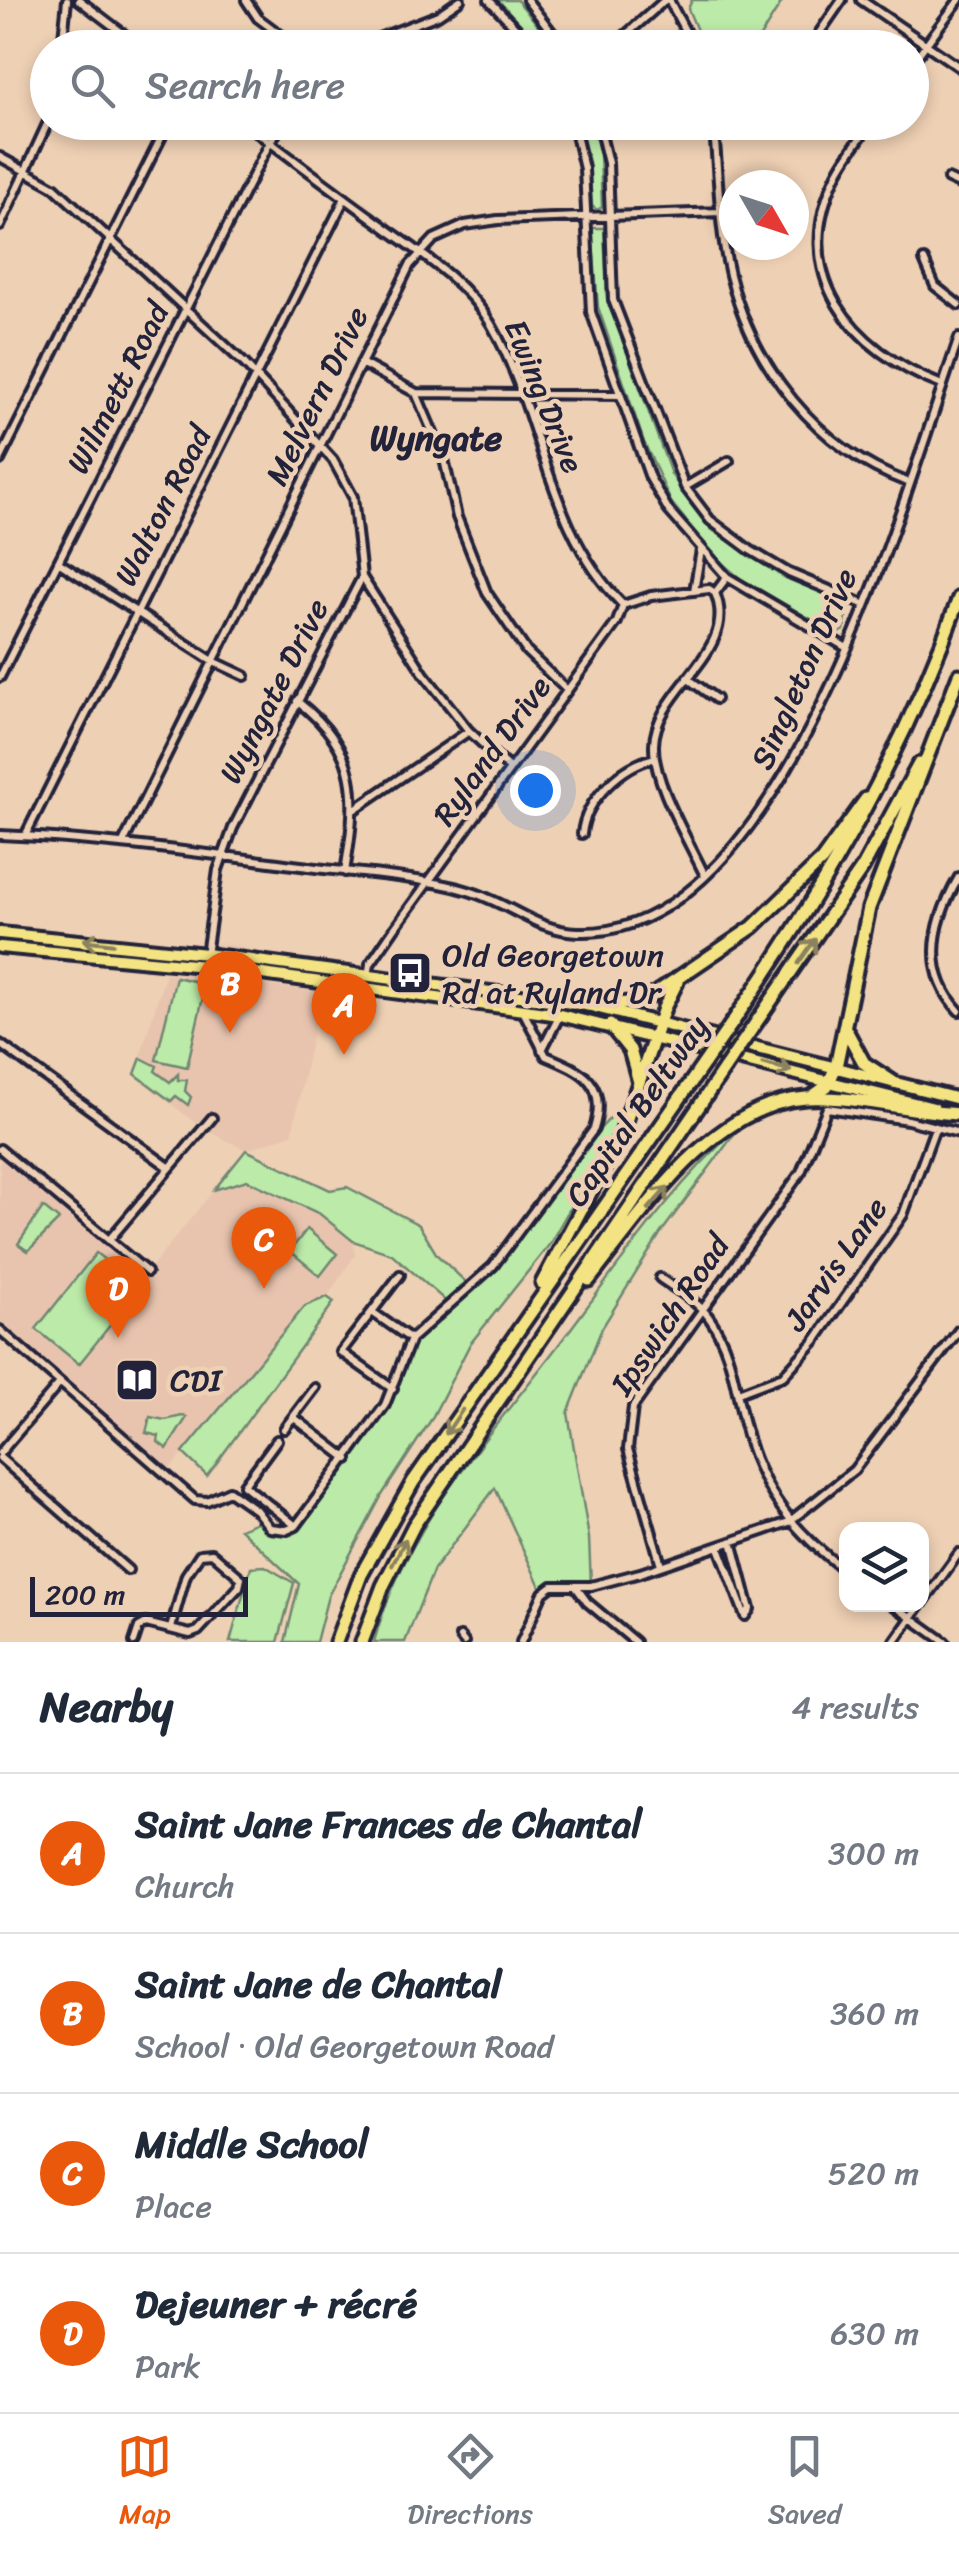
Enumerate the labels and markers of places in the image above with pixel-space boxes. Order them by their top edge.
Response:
place label: Old Georgetown Rd at Ryland Dr [442,927,664,1021]
pin: B [198,950,262,1033]
bus stop icon: Old Georgetown Rd at Ryland Dr [387,950,433,996]
pin: A [312,972,376,1055]
pin: C [232,1206,296,1289]
pin: D [86,1256,150,1338]
place label: CDI [170,1352,224,1409]
library icon: CDI [114,1357,160,1403]

